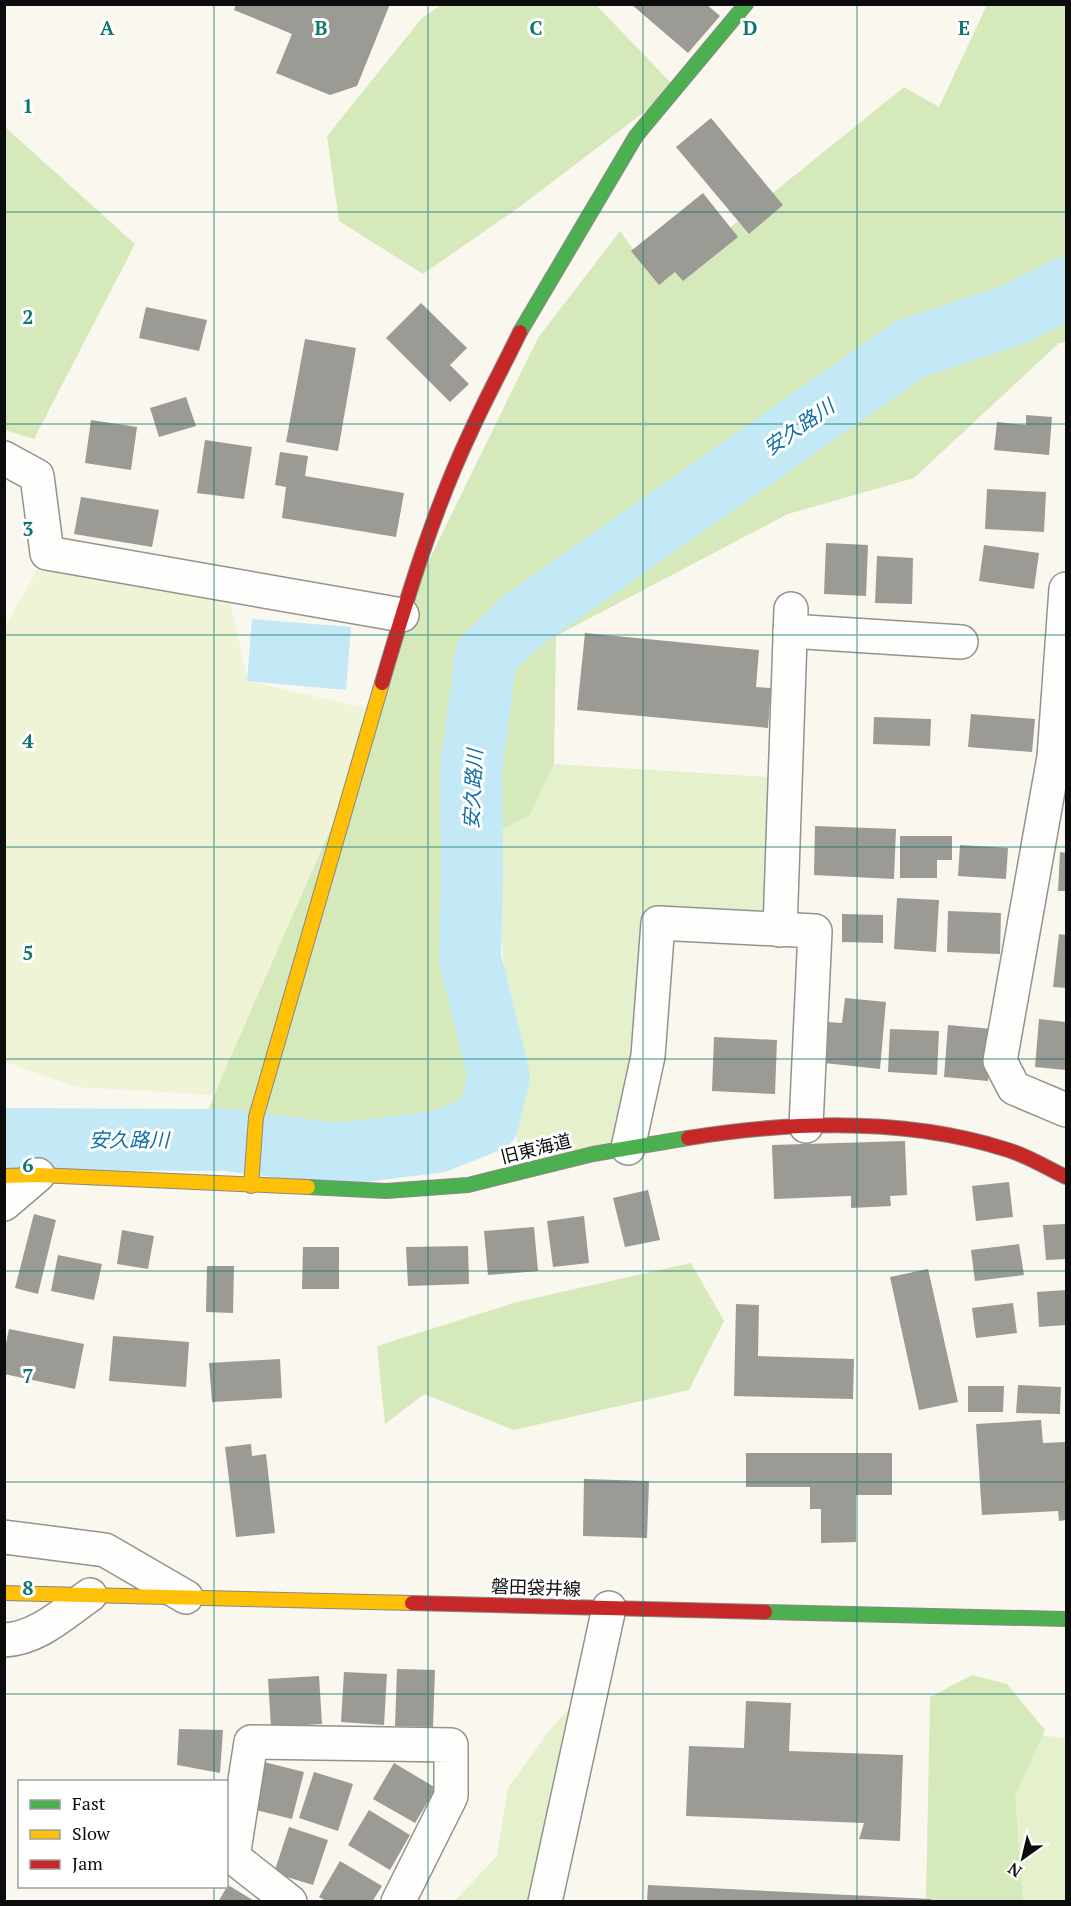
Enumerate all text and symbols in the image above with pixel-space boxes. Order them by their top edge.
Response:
text: A [100,14,115,41]
text: B [315,14,328,41]
text: C [529,14,543,41]
text: D [743,14,757,41]
text: E [958,14,970,41]
text: 1 [22,92,34,119]
text: 2 [22,303,34,330]
water label: 安久路川 [758,391,841,461]
text: 3 [22,515,34,542]
text: 4 [22,727,34,754]
water label: 安久路川 [457,746,488,830]
text: 5 [22,939,34,966]
water label: 安久路川 [89,1126,171,1153]
street label: 旧東海道 [498,1128,574,1168]
text: 6 [22,1151,34,1178]
text: 7 [22,1362,34,1389]
street label: 磐田袋井線 [491,1573,581,1601]
text: 8 [22,1574,34,1601]
legend [18,1780,228,1888]
text: Fast [72,1791,106,1815]
text: Slow [72,1821,111,1845]
north arrow [993,1828,1053,1888]
text: Jam [72,1851,103,1875]
text: N [1003,1858,1026,1883]

